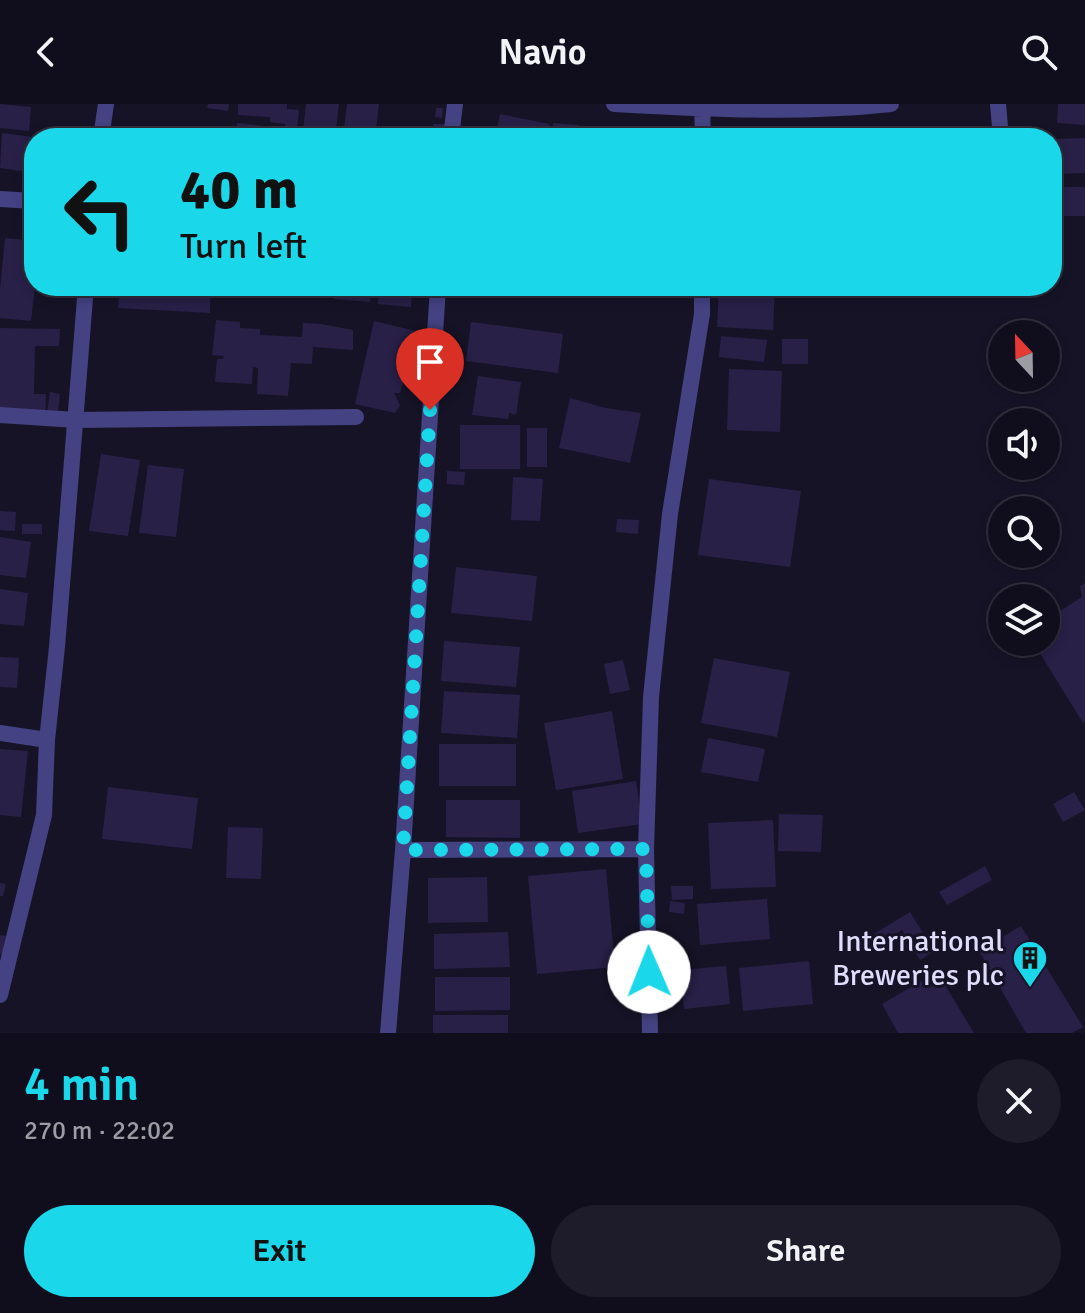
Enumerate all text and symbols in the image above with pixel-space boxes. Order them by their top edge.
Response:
icon: back [24,30,68,74]
text: Navio [499,30,586,75]
icon: search [1017,30,1061,74]
text: 40 m [180,155,298,224]
icon: left [48,160,152,264]
text: Turn left [180,224,307,269]
north arrow [988,320,1060,392]
map controls [988,320,1060,656]
pin [396,328,464,410]
icon: arrive [408,340,452,384]
button: sound [988,408,1060,480]
button: search [988,496,1060,568]
button: layers [988,584,1060,656]
place label: International Breweries plc [832,923,1004,994]
position arrow [607,930,691,1014]
building icon: International Breweries plc [1011,939,1049,989]
text: 4 min [24,1055,139,1114]
button: close [977,1059,1061,1143]
text: 270 m · 22:02 [24,1115,175,1147]
button: Exit [24,1205,535,1297]
button: Share [551,1205,1061,1297]

